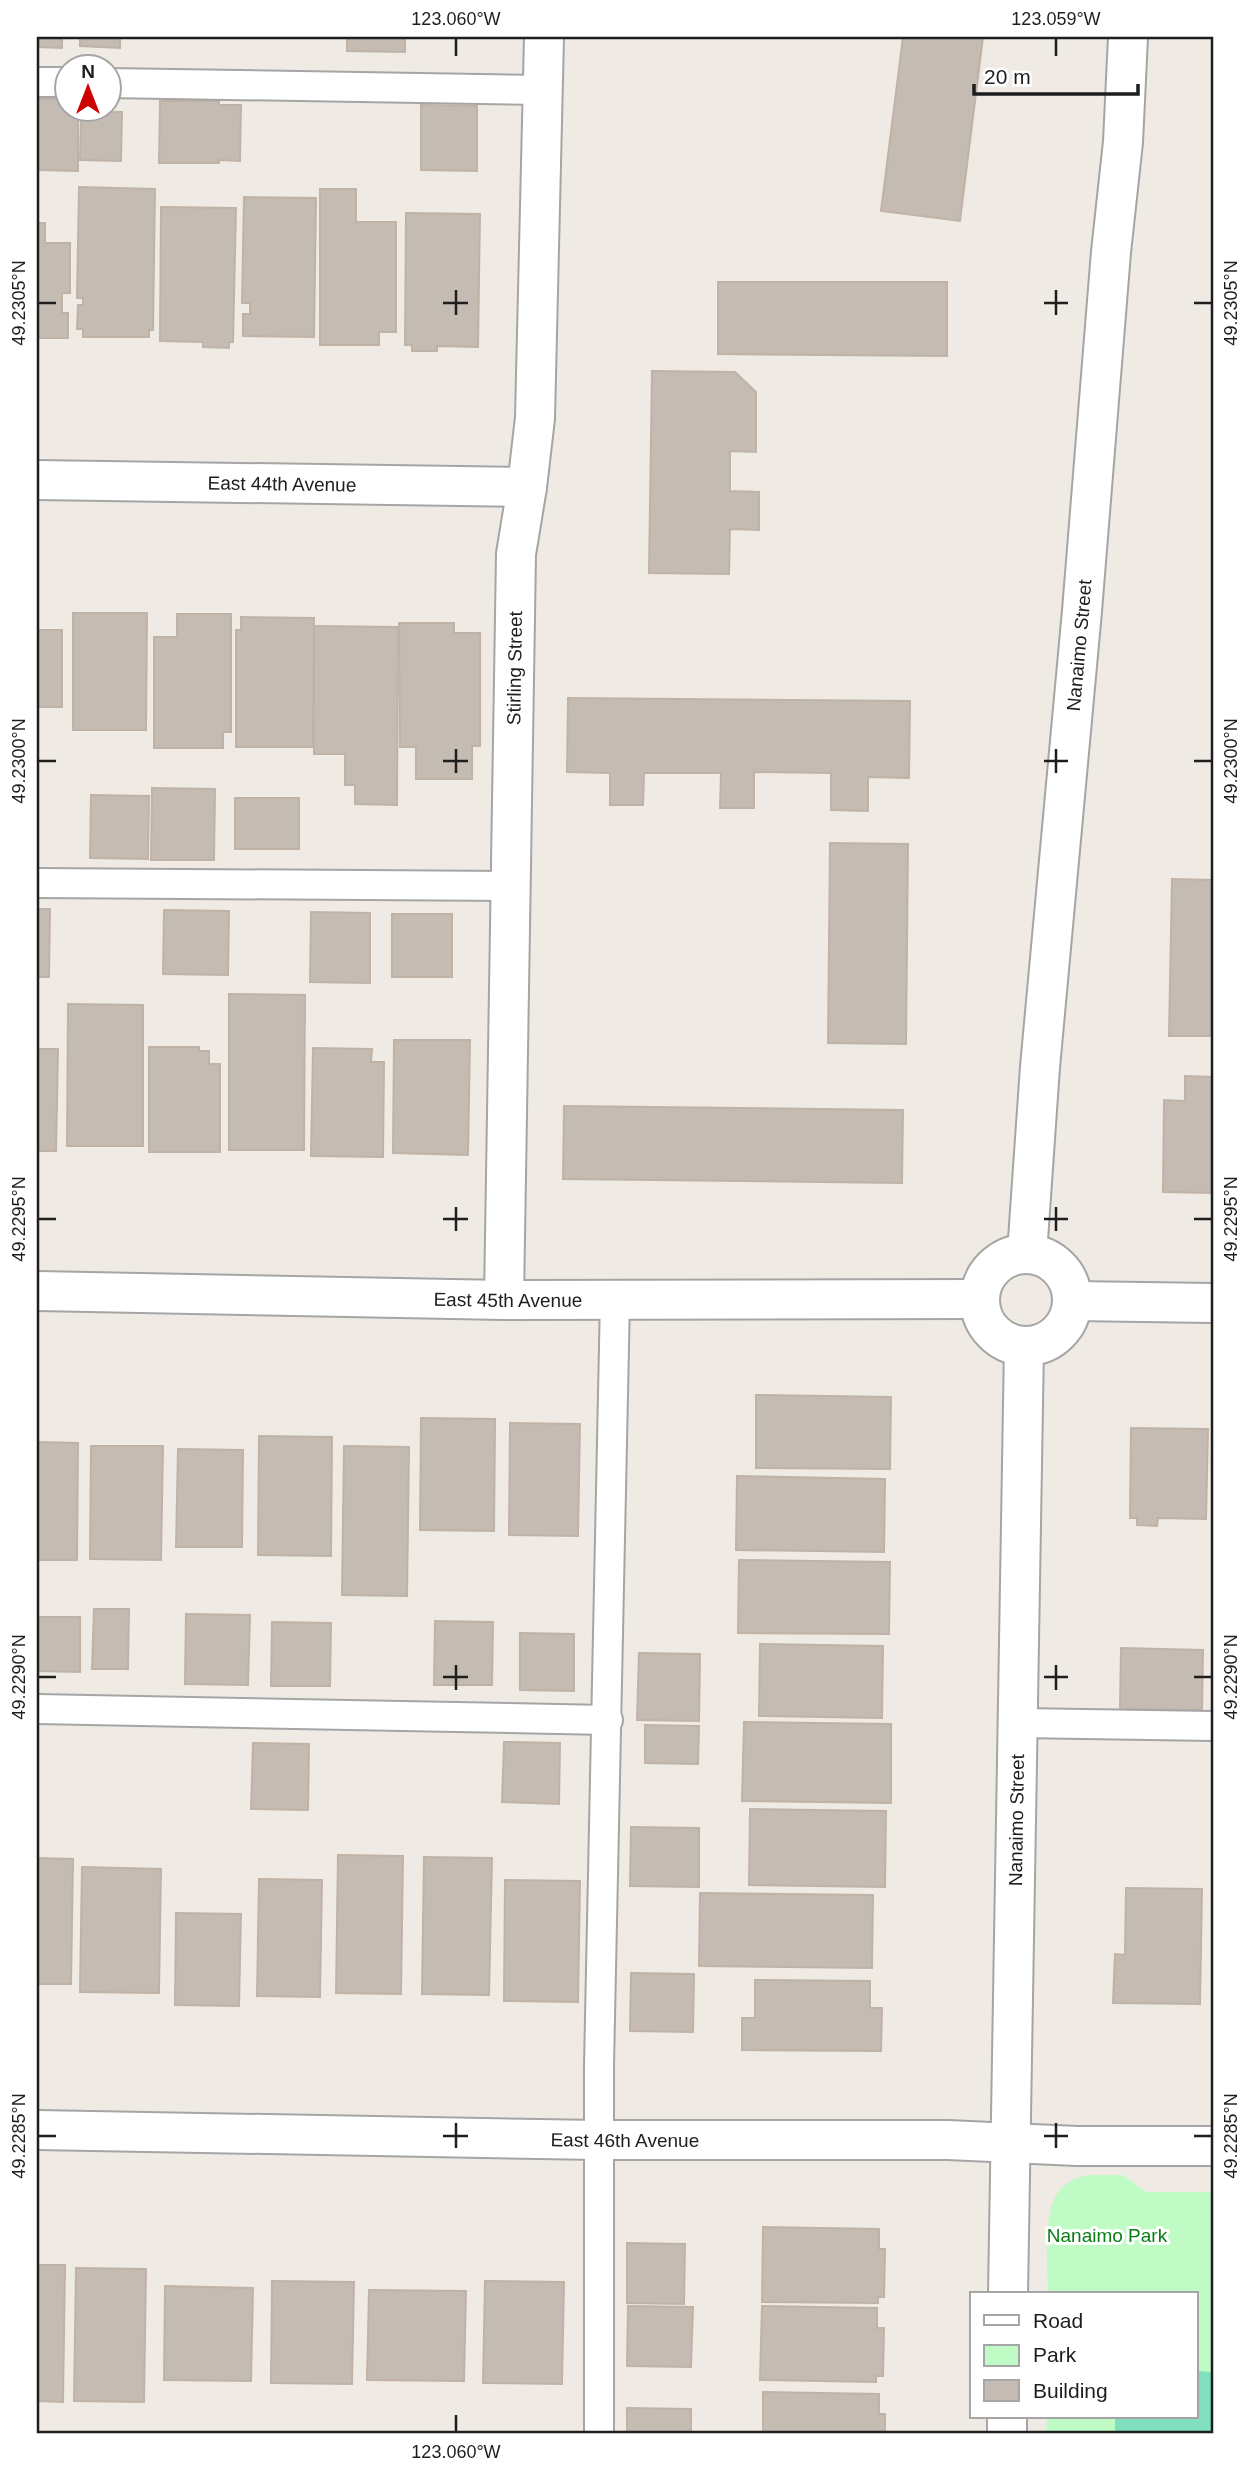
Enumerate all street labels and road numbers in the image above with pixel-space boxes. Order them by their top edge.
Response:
street label: East 44th Avenue [207,472,356,496]
street label: Nanaimo Street [1063,578,1096,712]
street label: Stirling Street [503,610,526,725]
street label: East 45th Avenue [433,1289,582,1311]
street label: Nanaimo Street [1005,1753,1028,1886]
street label: East 46th Avenue [550,2129,699,2151]

